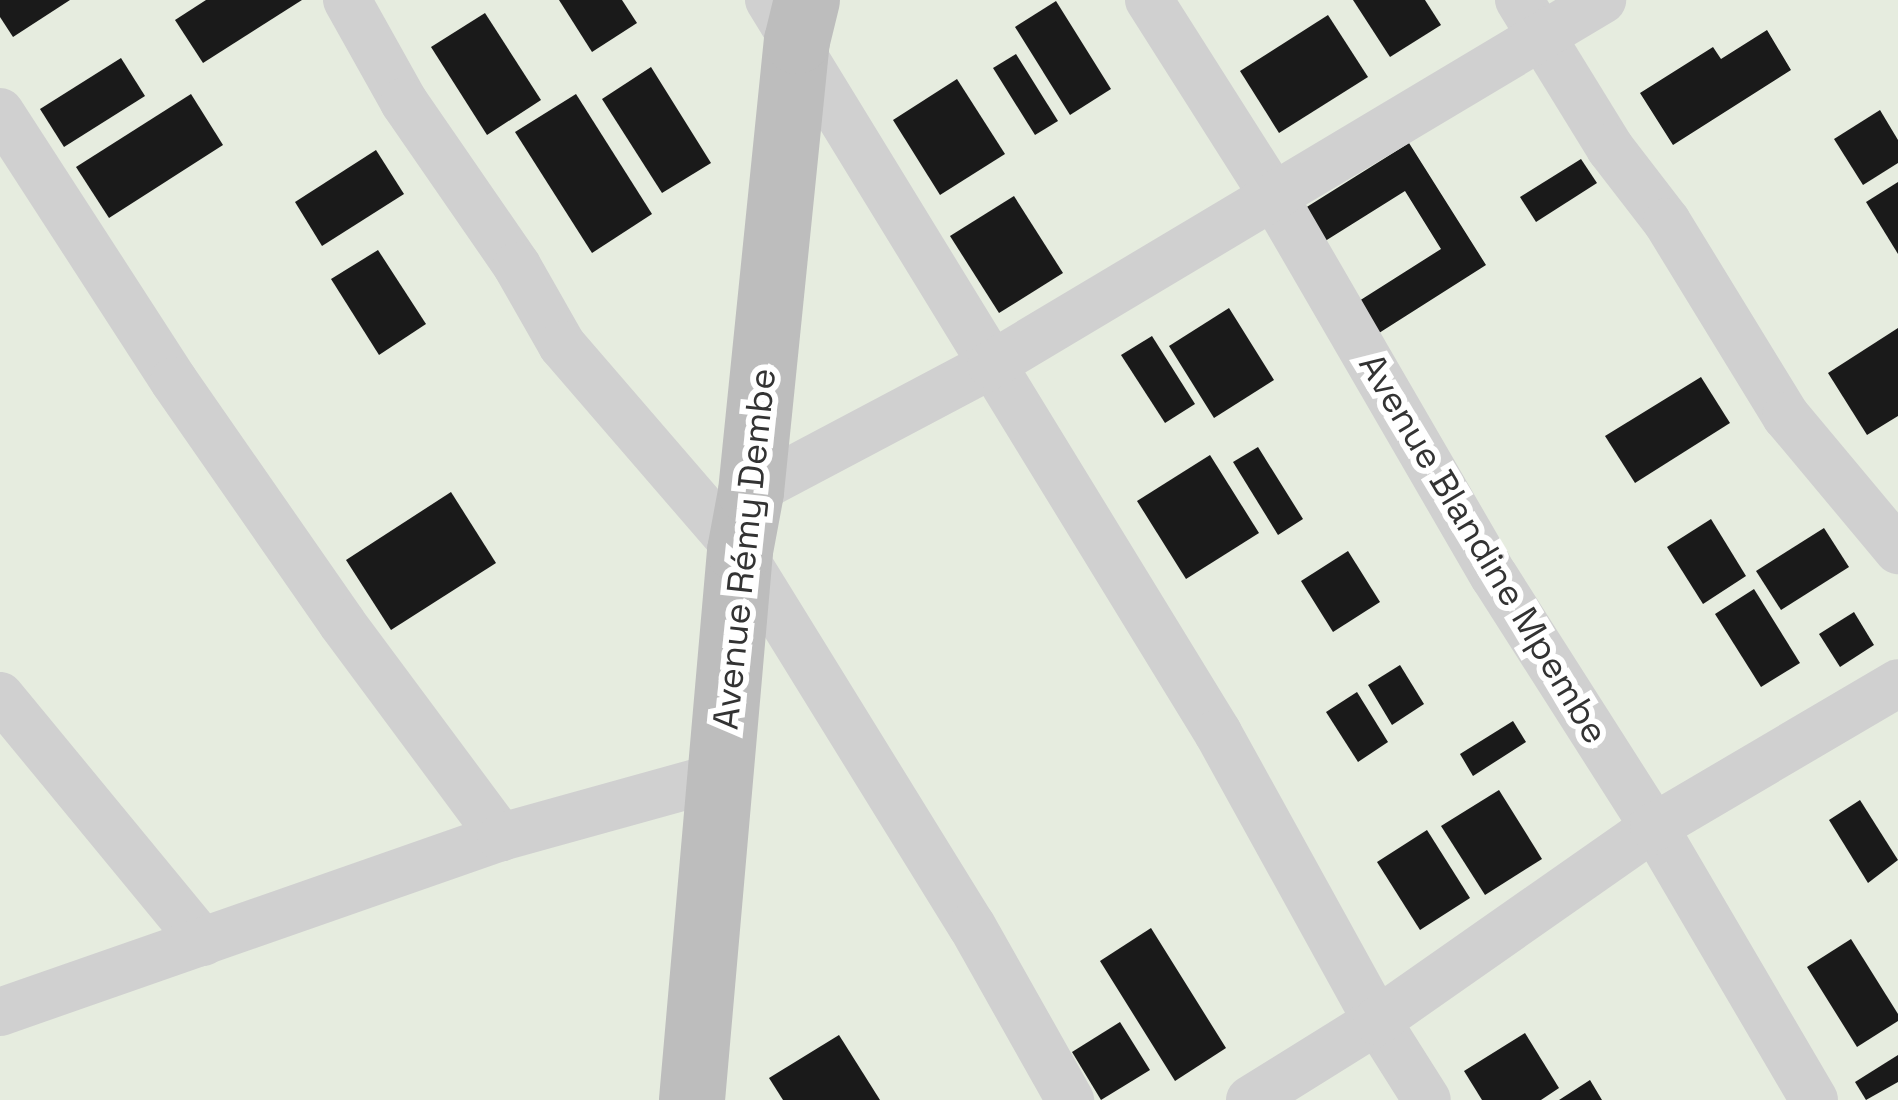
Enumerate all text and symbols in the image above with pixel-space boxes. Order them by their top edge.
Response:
street label: Avenue Blandine Mpembe [1349,346,1617,752]
street label: Avenue Rémy Dembe [705,366,785,732]

